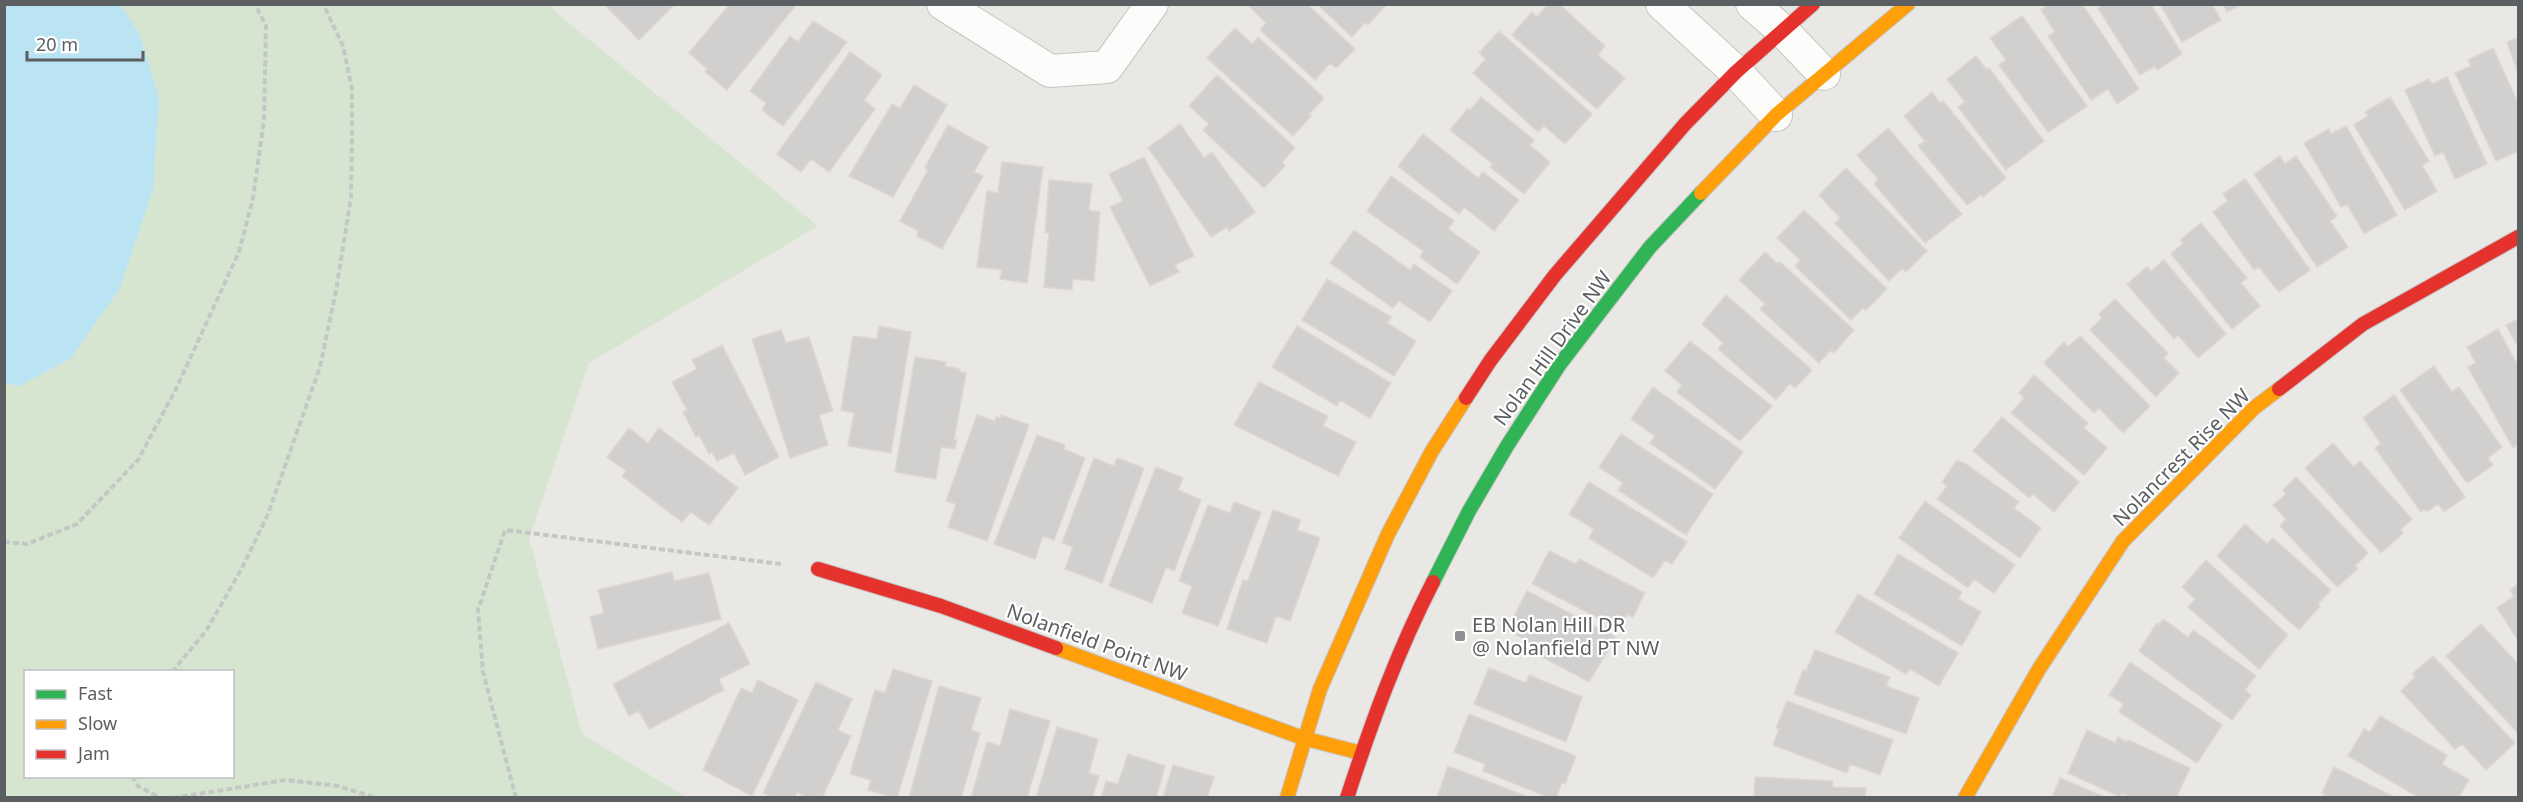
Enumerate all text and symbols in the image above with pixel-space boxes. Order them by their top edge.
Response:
scale bar [27,24,142,62]
text: 20 m [36,32,78,56]
street label: Nolan Hill Drive NW [1487,265,1618,431]
street label: Nolancrest Rise NW [2106,382,2256,532]
street label: Nolanfield Point NW [1003,597,1191,687]
place label: EB Nolan Hill DR @ Nolanfield PT NW [1472,611,1660,661]
marker: EB Nolan Hill DR @ Nolanfield PT NW [1453,629,1467,643]
legend [24,670,234,778]
text: Fast [78,681,113,705]
text: Slow [78,711,117,735]
text: Jam [76,741,110,765]

